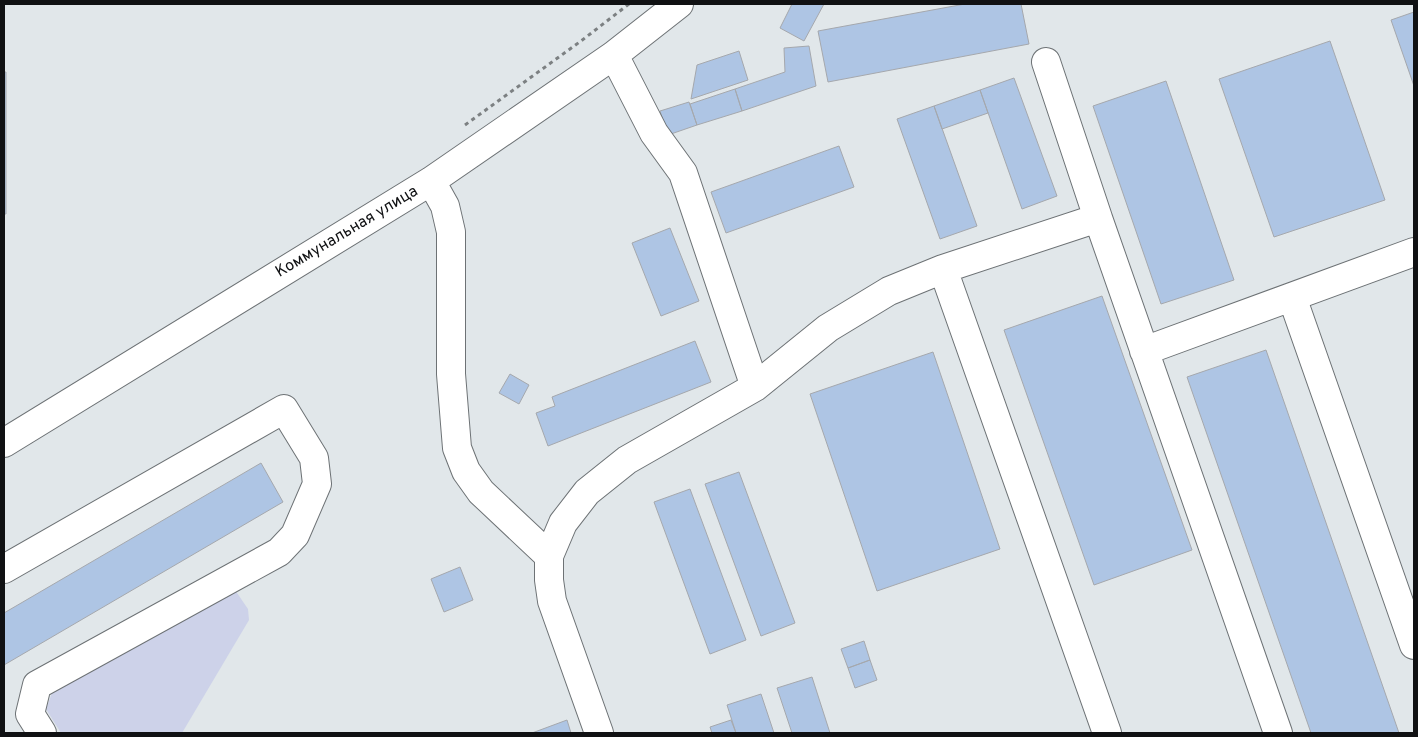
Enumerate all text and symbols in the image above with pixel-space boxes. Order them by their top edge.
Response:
street label: Коммунальная улица [272,182,422,282]

